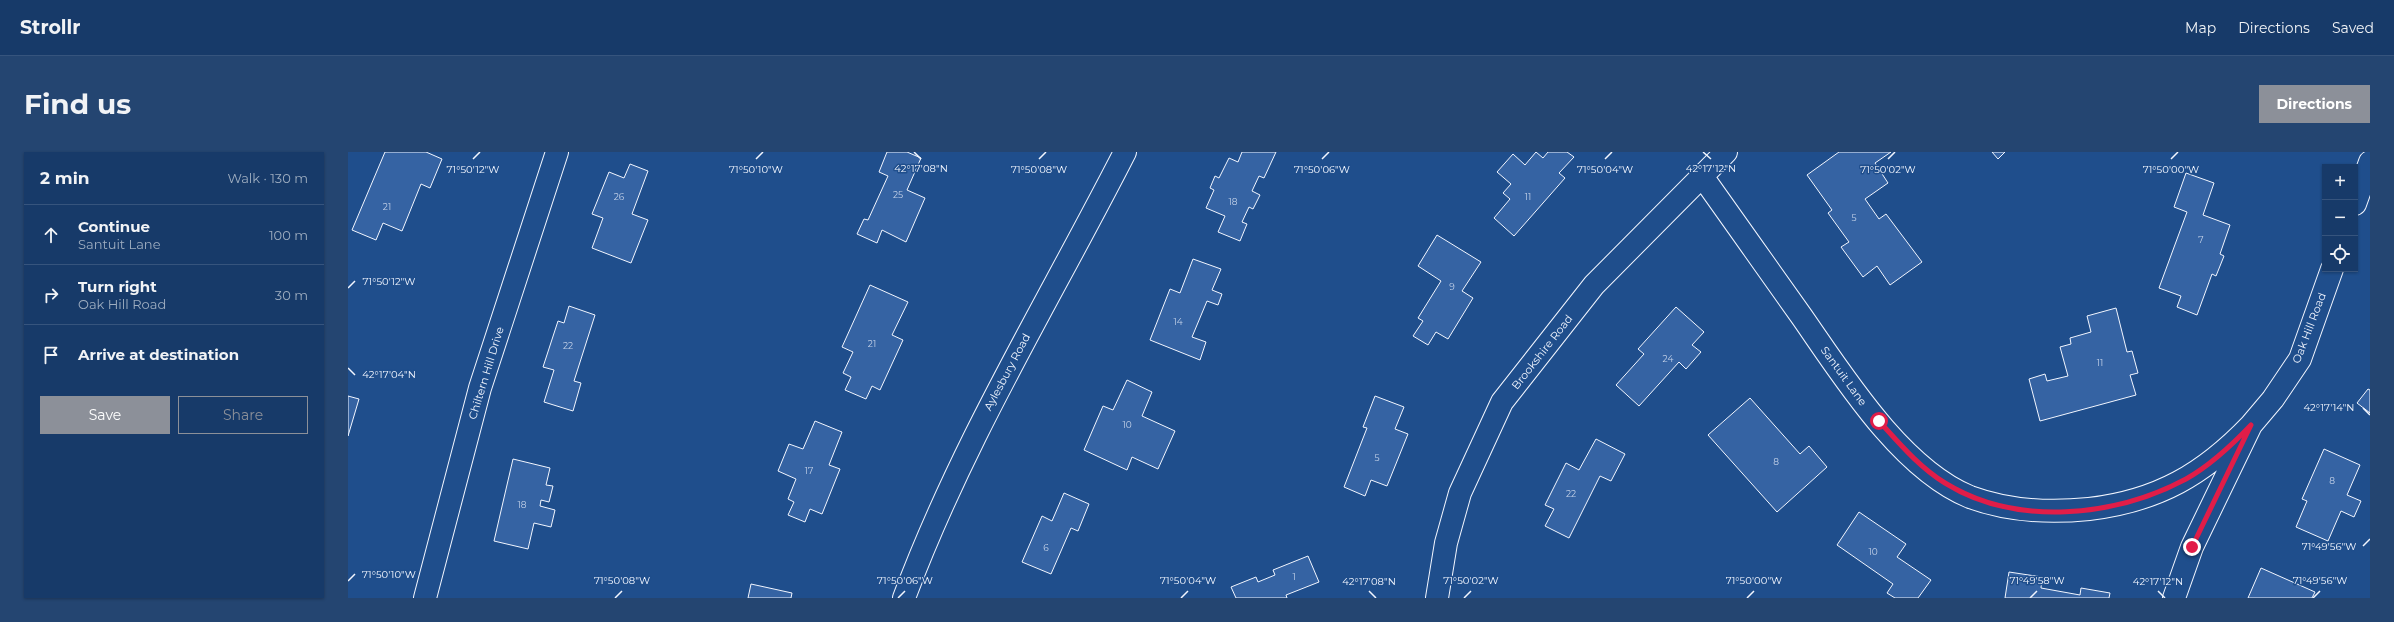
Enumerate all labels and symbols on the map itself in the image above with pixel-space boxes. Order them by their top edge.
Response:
text: 42°17'08"N [894,162,948,175]
text: 42°17'12"N [1686,162,1736,175]
text: 71°50'12"W [447,163,499,176]
text: 71°50'10"W [729,163,783,176]
text: 71°50'08"W [1011,163,1067,176]
text: 71°50'06"W [1294,163,1350,176]
text: 71°50'04"W [1577,163,1633,176]
text: 71°50'02"W [1860,163,1916,176]
text: 71°50'00"W [2143,163,2199,176]
house number: 25 [893,189,903,200]
house number: 26 [614,191,625,202]
house number: 11 [1525,191,1531,202]
house number: 18 [1229,196,1238,207]
house number: 21 [383,201,391,212]
house number: 5 [1851,212,1857,223]
house number: 7 [2198,234,2204,245]
text: 71°50'12"W [363,275,415,288]
house number: 9 [1449,281,1455,292]
street label: Oak Hill Road [2289,291,2329,365]
street label: Brookshire Road [1508,312,1576,392]
house number: 14 [1173,316,1183,327]
street label: Chiltern Hill Drive [465,325,507,421]
street label: Aylesbury Road [981,331,1033,413]
house number: 21 [868,338,876,349]
house number: 22 [563,340,573,351]
street label: Santuit Lane [1818,344,1870,409]
house number: 24 [1663,353,1673,364]
house number: 11 [2097,357,2103,368]
text: 42°17'04"N [362,368,416,381]
text: 42°17'14"N [2304,401,2354,414]
route start [1870,412,1888,430]
house number: 10 [1122,419,1132,430]
house number: 5 [1374,452,1380,463]
house number: 8 [1773,456,1779,467]
house number: 17 [805,465,813,476]
house number: 8 [2329,475,2335,486]
house number: 22 [1566,488,1576,499]
house number: 18 [518,499,527,510]
route end [2183,538,2201,556]
text: 71°49'56"W [2302,540,2356,553]
house number: 6 [1043,542,1049,553]
house number: 10 [1868,546,1878,557]
text: 71°50'10"W [362,568,416,581]
house number: 1 [1292,571,1296,582]
text: 71°50'08"W [594,574,650,587]
text: 71°50'06"W [877,574,933,587]
text: 71°50'04"W [1160,574,1216,587]
text: 71°50'02"W [1443,574,1499,587]
text: 71°50'00"W [1726,574,1782,587]
text: 71°49'58"W [2009,574,2065,587]
text: 71°49'56"W [2293,574,2347,587]
text: 42°17'08"N [1342,575,1396,588]
text: 42°17'12"N [2133,575,2183,588]

